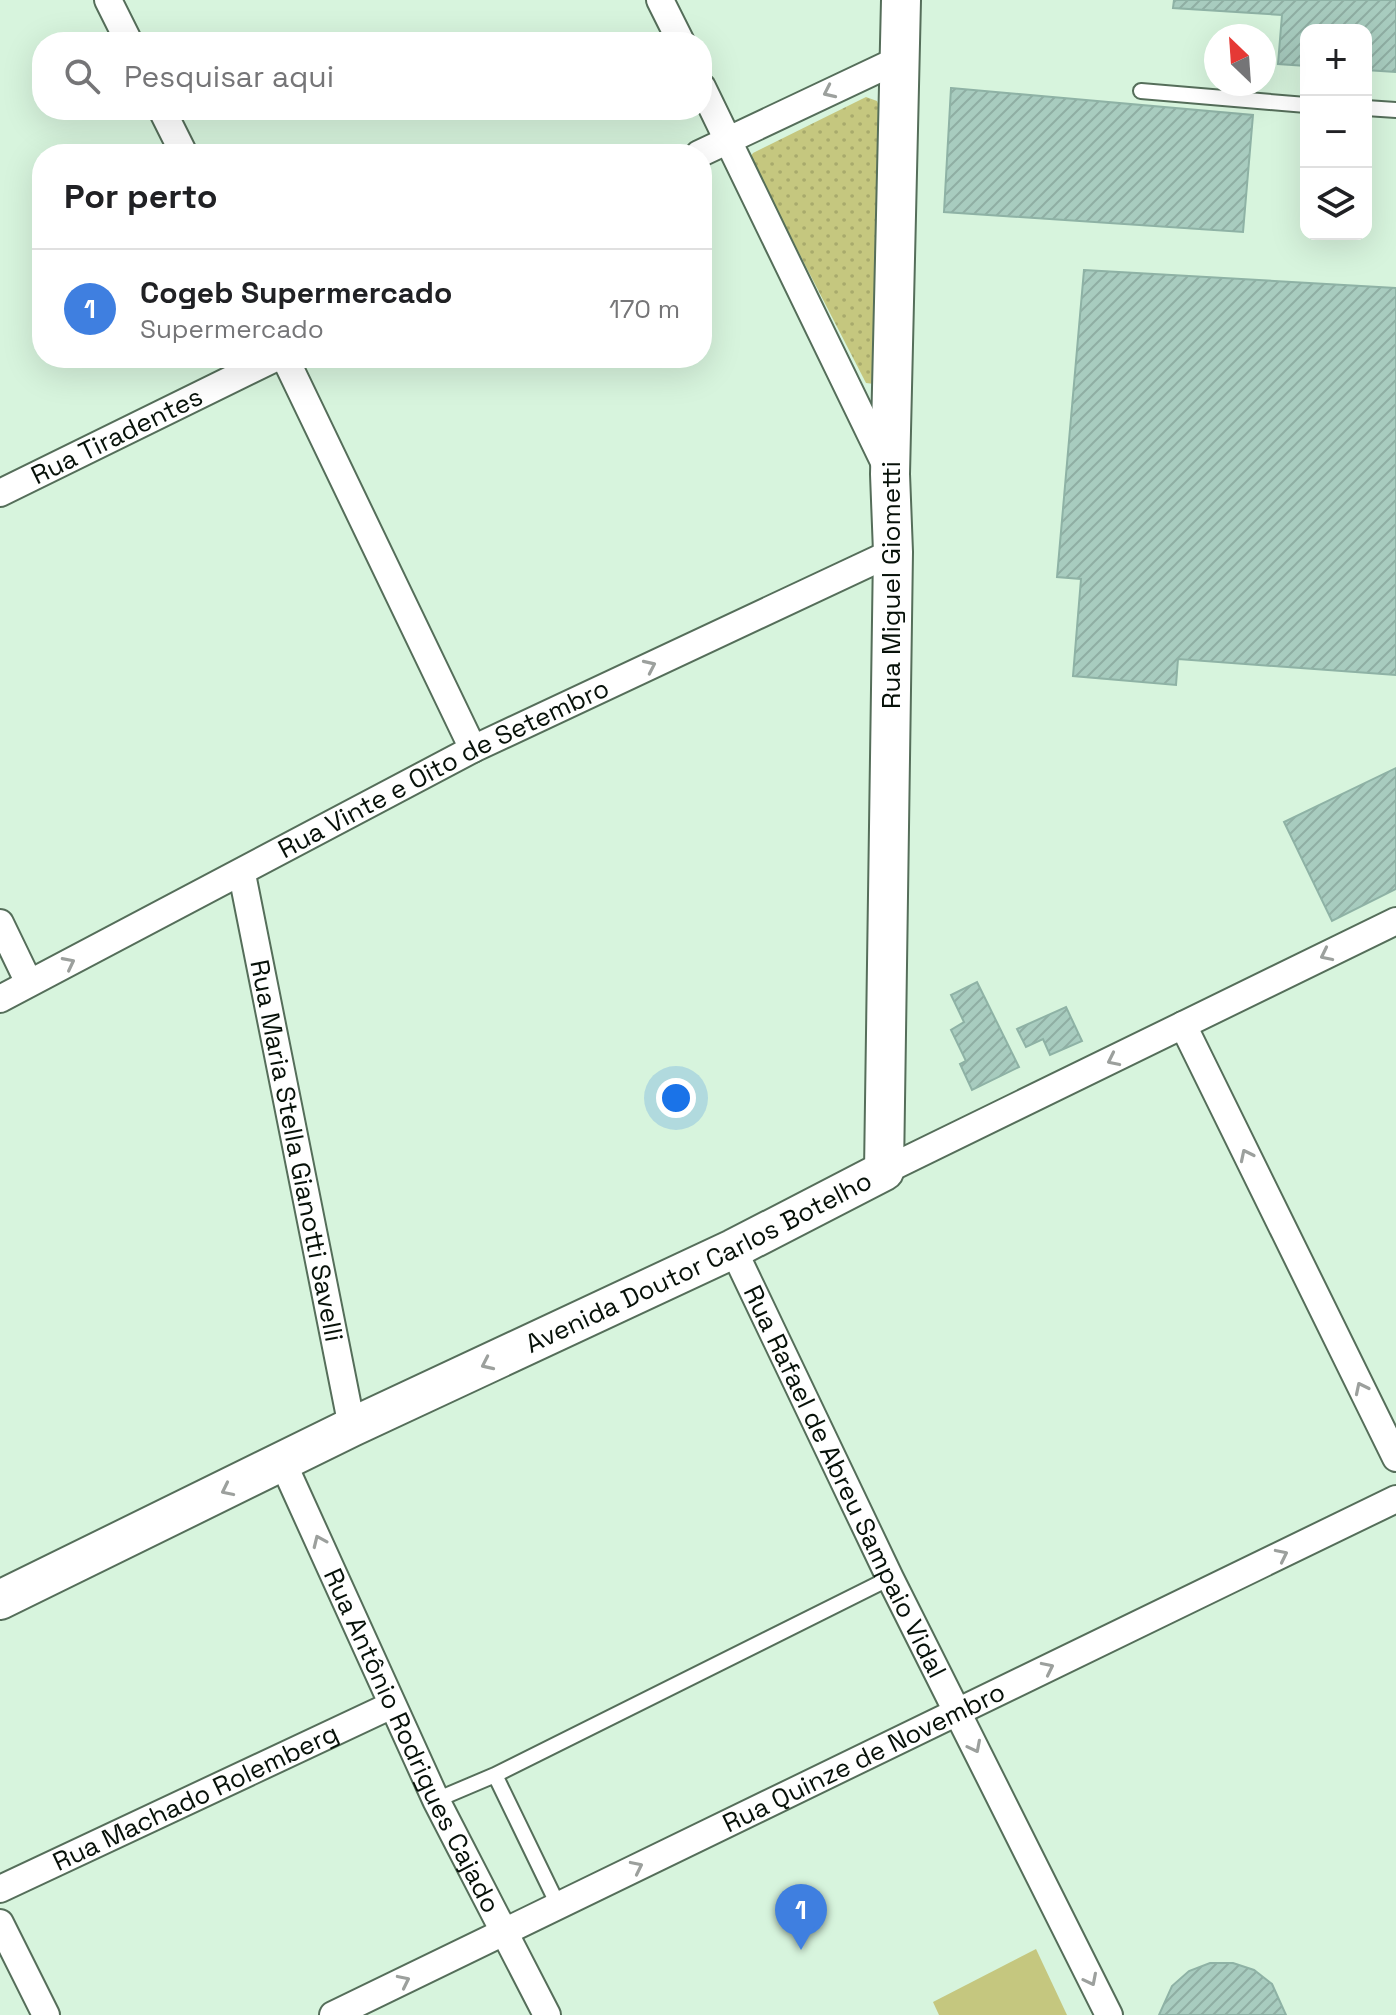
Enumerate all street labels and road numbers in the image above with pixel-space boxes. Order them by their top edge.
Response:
street label: Rua Tiradentes [25,379,208,492]
street label: Rua Miguel Giometti [874,461,908,709]
street label: Rua Vinte e Oito de Setembro [272,671,614,866]
street label: Rua Maria Stella Gianotti Savelli [242,957,352,1344]
street label: Avenida Doutor Carlos Botelho [520,1163,878,1361]
street label: Rua Rafael de Abreu Sampaio Vidal [736,1280,954,1684]
street label: Rua Antônio Rodrigues Cajado [316,1563,508,1919]
street label: Rua Quinze de Novembro [717,1674,1011,1840]
street label: Rua Machado Rolemberg [47,1716,344,1879]

